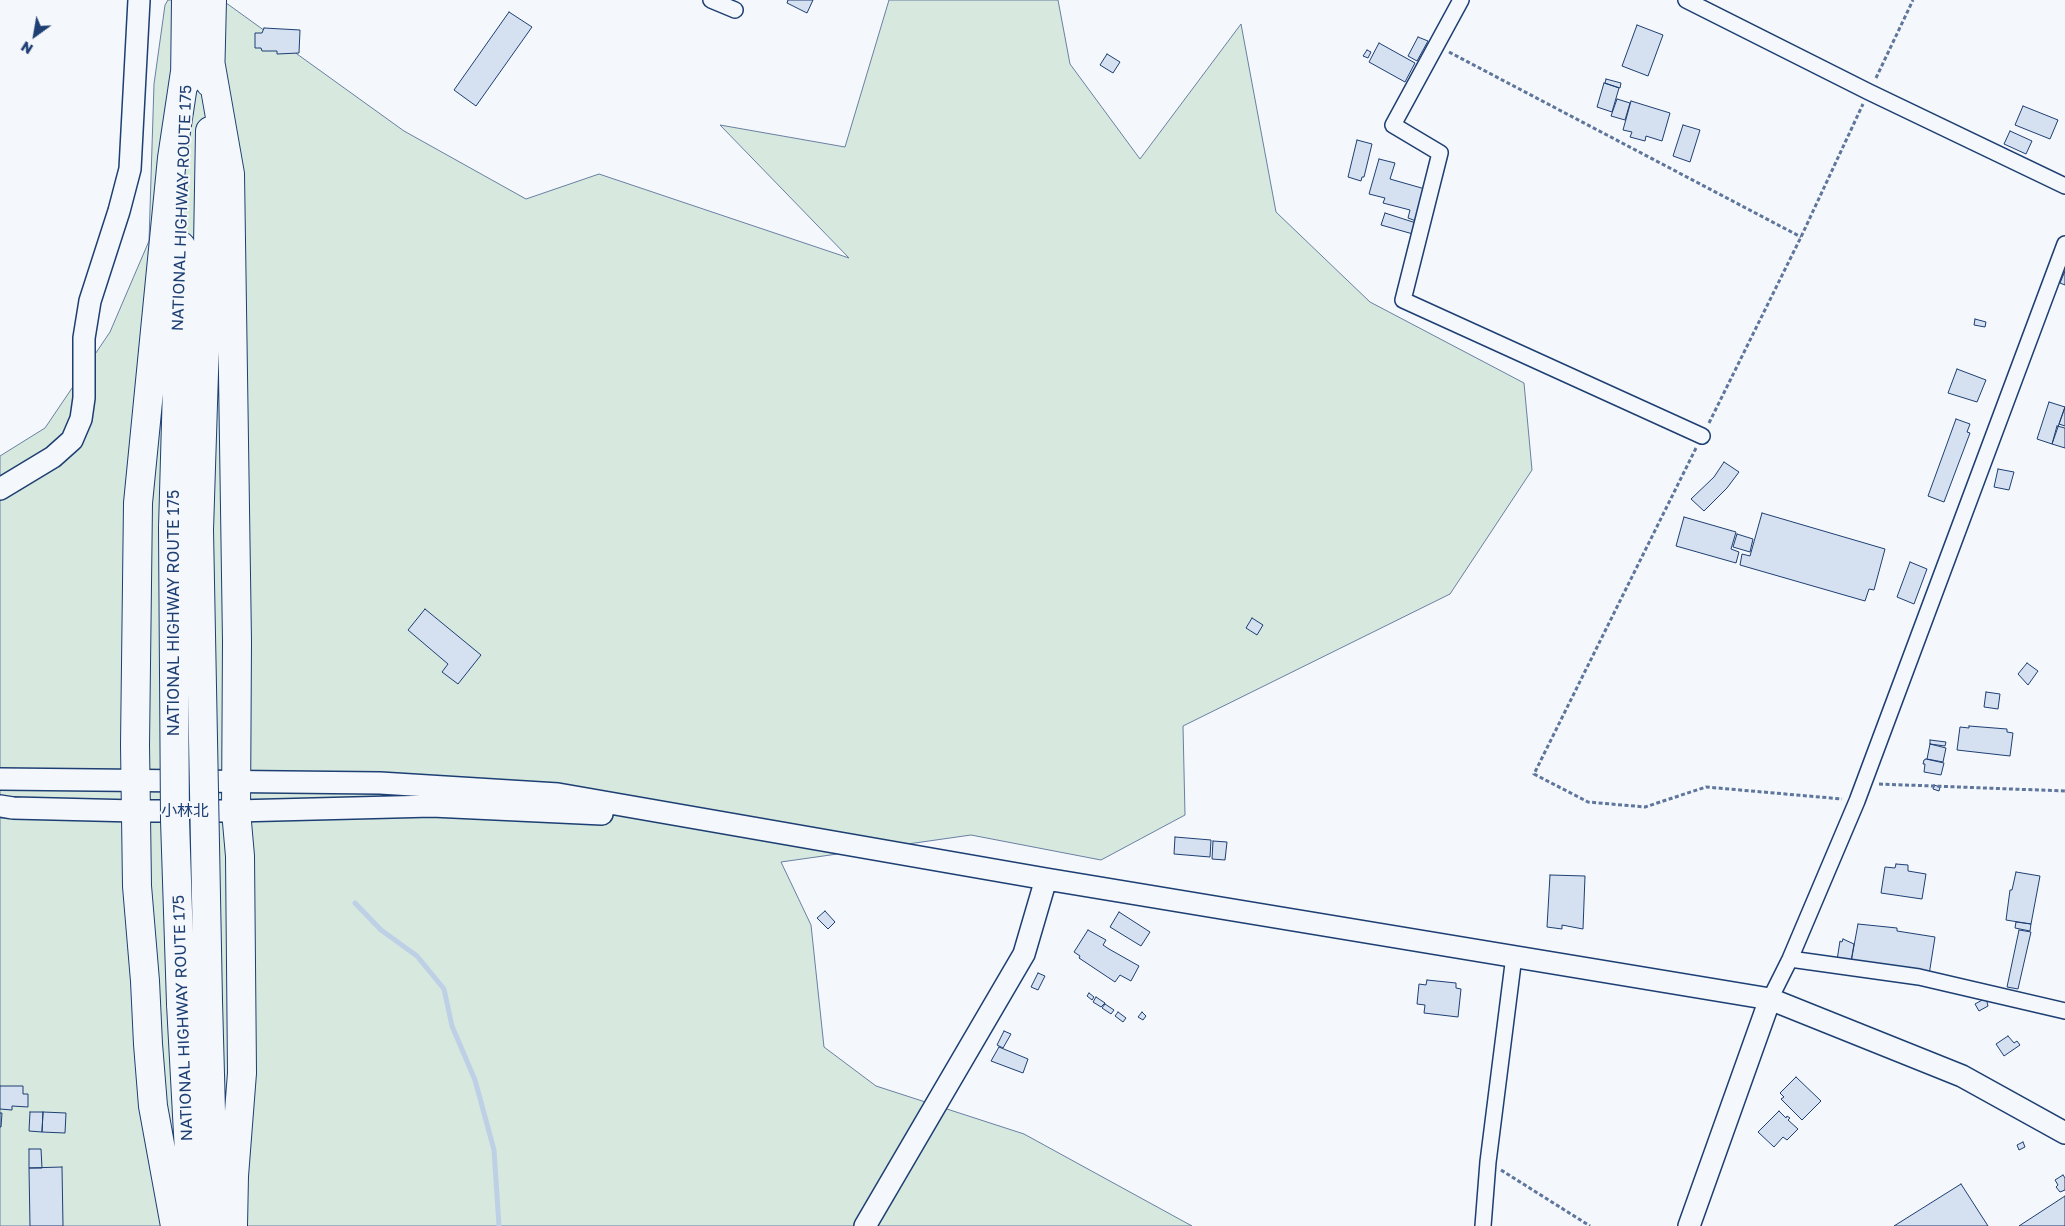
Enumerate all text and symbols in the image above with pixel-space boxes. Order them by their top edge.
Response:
north arrow [10,10,60,60]
text: N [18,38,36,58]
street label: NATIONAL HIGHWAY ROUTE 175 [168,85,196,331]
street label: NATIONAL HIGHWAY ROUTE 175 [164,490,184,736]
street label: 小林北 [161,801,209,821]
street label: NATIONAL HIGHWAY ROUTE 175 [169,895,197,1141]

